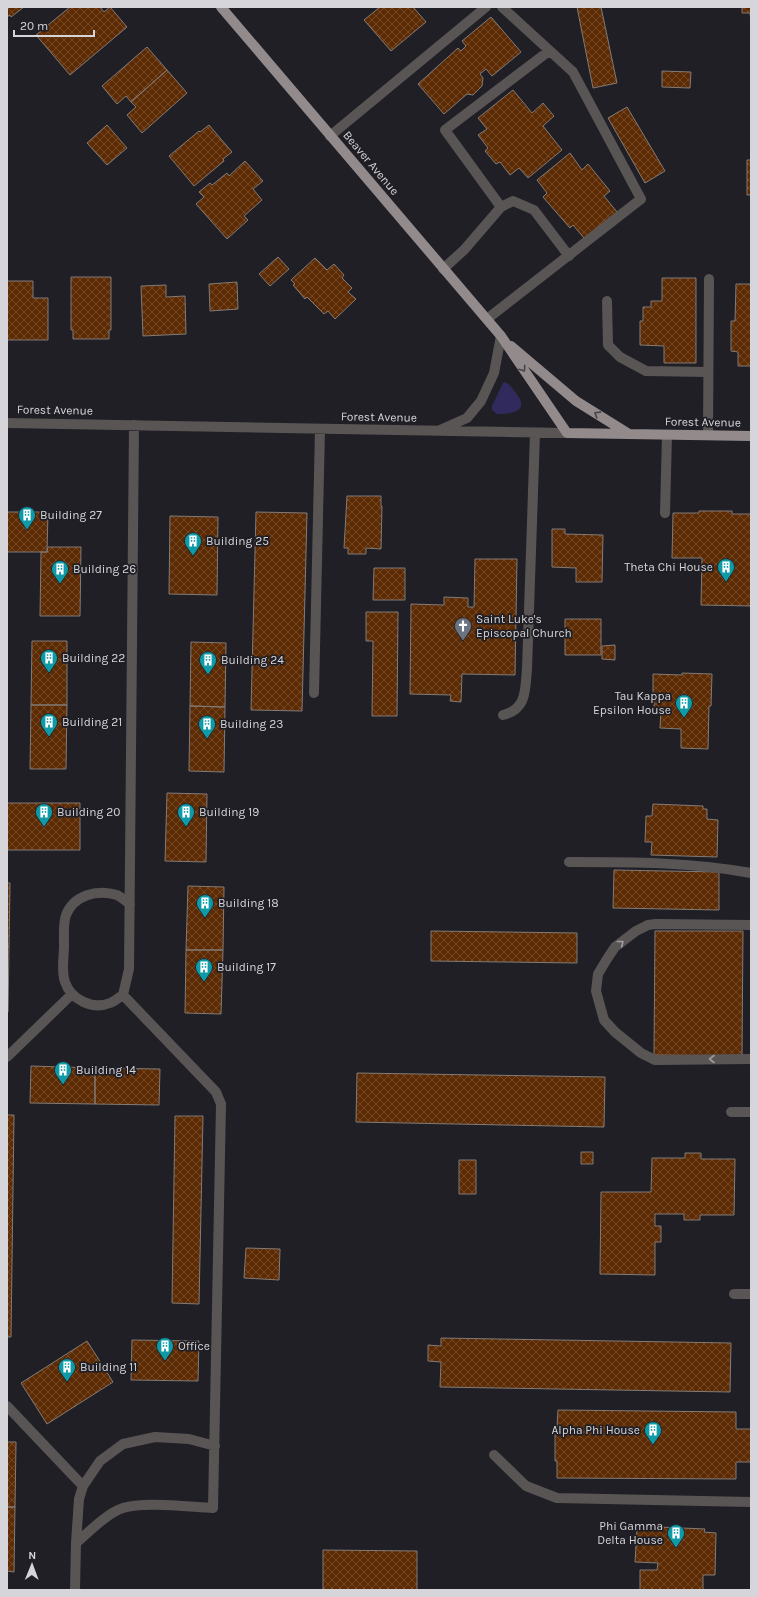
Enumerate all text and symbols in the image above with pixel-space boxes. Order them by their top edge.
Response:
scale bar [14,12,94,38]
text: 20 m [20,19,48,33]
street label: Beaver Avenue [340,128,402,198]
one-way arrow [518,364,525,371]
street label: Forest Avenue [17,402,93,418]
street label: Forest Avenue [341,409,417,425]
one-way arrow [594,411,601,419]
street label: Forest Avenue [665,414,741,430]
building icon: Building 27 [17,505,37,530]
place label: Building 27 [40,508,102,522]
building icon: Building 25 [183,531,203,556]
place label: Building 25 [206,534,269,548]
building icon: Theta Chi House [716,557,736,582]
building icon: Building 26 [50,559,70,584]
place label: Theta Chi House [624,560,713,574]
place label: Building 26 [73,562,136,576]
place label: Saint Luke's Episcopal Church [476,612,572,640]
church icon: Saint Luke's Episcopal Church [453,616,473,641]
building icon: Building 22 [39,648,59,673]
building icon: Building 24 [198,650,218,675]
place label: Building 22 [62,651,125,665]
place label: Building 24 [221,653,284,667]
place label: Tau Kappa Epsilon House [593,689,671,717]
building icon: Tau Kappa Epsilon House [674,693,694,718]
building icon: Building 21 [39,712,59,737]
building icon: Building 23 [197,714,217,739]
place label: Building 21 [62,715,122,729]
place label: Building 23 [220,717,283,731]
building icon: Building 20 [34,802,54,827]
building icon: Building 19 [176,802,196,827]
place label: Building 20 [57,805,120,819]
place label: Building 19 [199,805,259,819]
building icon: Building 18 [195,893,215,918]
place label: Building 18 [218,896,279,910]
one-way arrow [616,940,623,947]
building icon: Building 17 [194,957,214,982]
place label: Building 17 [217,960,276,974]
one-way arrow [709,1055,715,1063]
building icon: Building 14 [53,1060,73,1085]
place label: Building 14 [76,1063,136,1077]
building icon: Office [155,1336,175,1361]
place label: Office [178,1339,210,1353]
building icon: Building 11 [57,1357,77,1382]
place label: Building 11 [80,1360,137,1374]
building icon: Alpha Phi House [643,1420,663,1445]
place label: Alpha Phi House [551,1423,640,1437]
place label: Phi Gamma Delta House [597,1519,663,1547]
building icon: Phi Gamma Delta House [666,1523,686,1548]
north arrow [12,1545,52,1585]
text: N [28,1549,36,1562]

